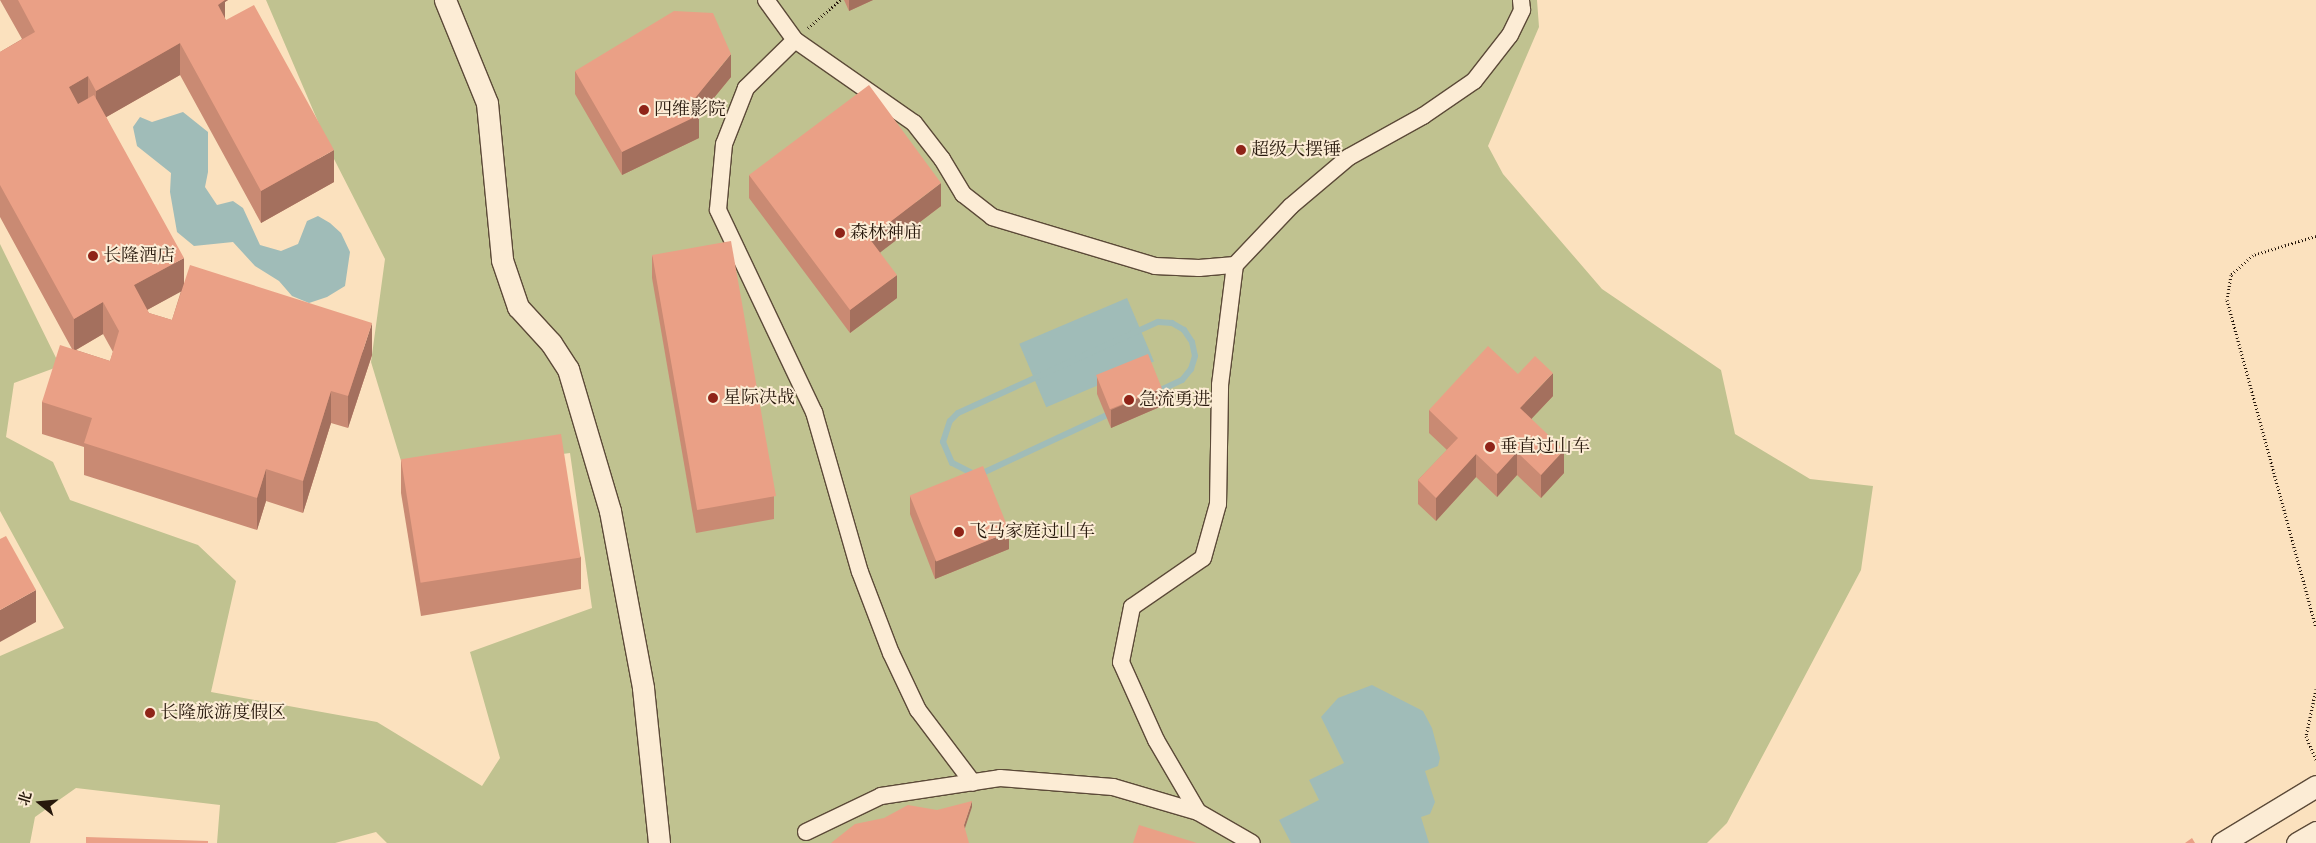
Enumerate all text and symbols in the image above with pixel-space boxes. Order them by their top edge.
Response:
place label: 四维影院 [654,99,726,121]
marker: 四维影院 [638,104,650,116]
place label: 超级大摆锤 [1251,139,1341,161]
marker: 超级大摆锤 [1235,144,1247,156]
place label: 森林神庙 [850,222,922,244]
marker: 森林神庙 [834,227,846,239]
place label: 长隆酒店 [103,245,175,267]
marker: 长隆酒店 [87,250,99,262]
place label: 星际决战 [723,387,795,409]
place label: 急流勇进 [1139,389,1211,411]
marker: 星际决战 [707,392,719,404]
marker: 急流勇进 [1123,394,1135,406]
place label: 垂直过山车 [1500,436,1590,458]
marker: 垂直过山车 [1484,441,1496,453]
place label: 飞马家庭过山车 [969,521,1095,543]
marker: 飞马家庭过山车 [953,526,965,538]
place label: 长隆旅游度假区 [160,702,286,724]
marker: 长隆旅游度假区 [144,707,156,719]
north arrow [15,778,65,828]
text: 北 [15,789,35,808]

